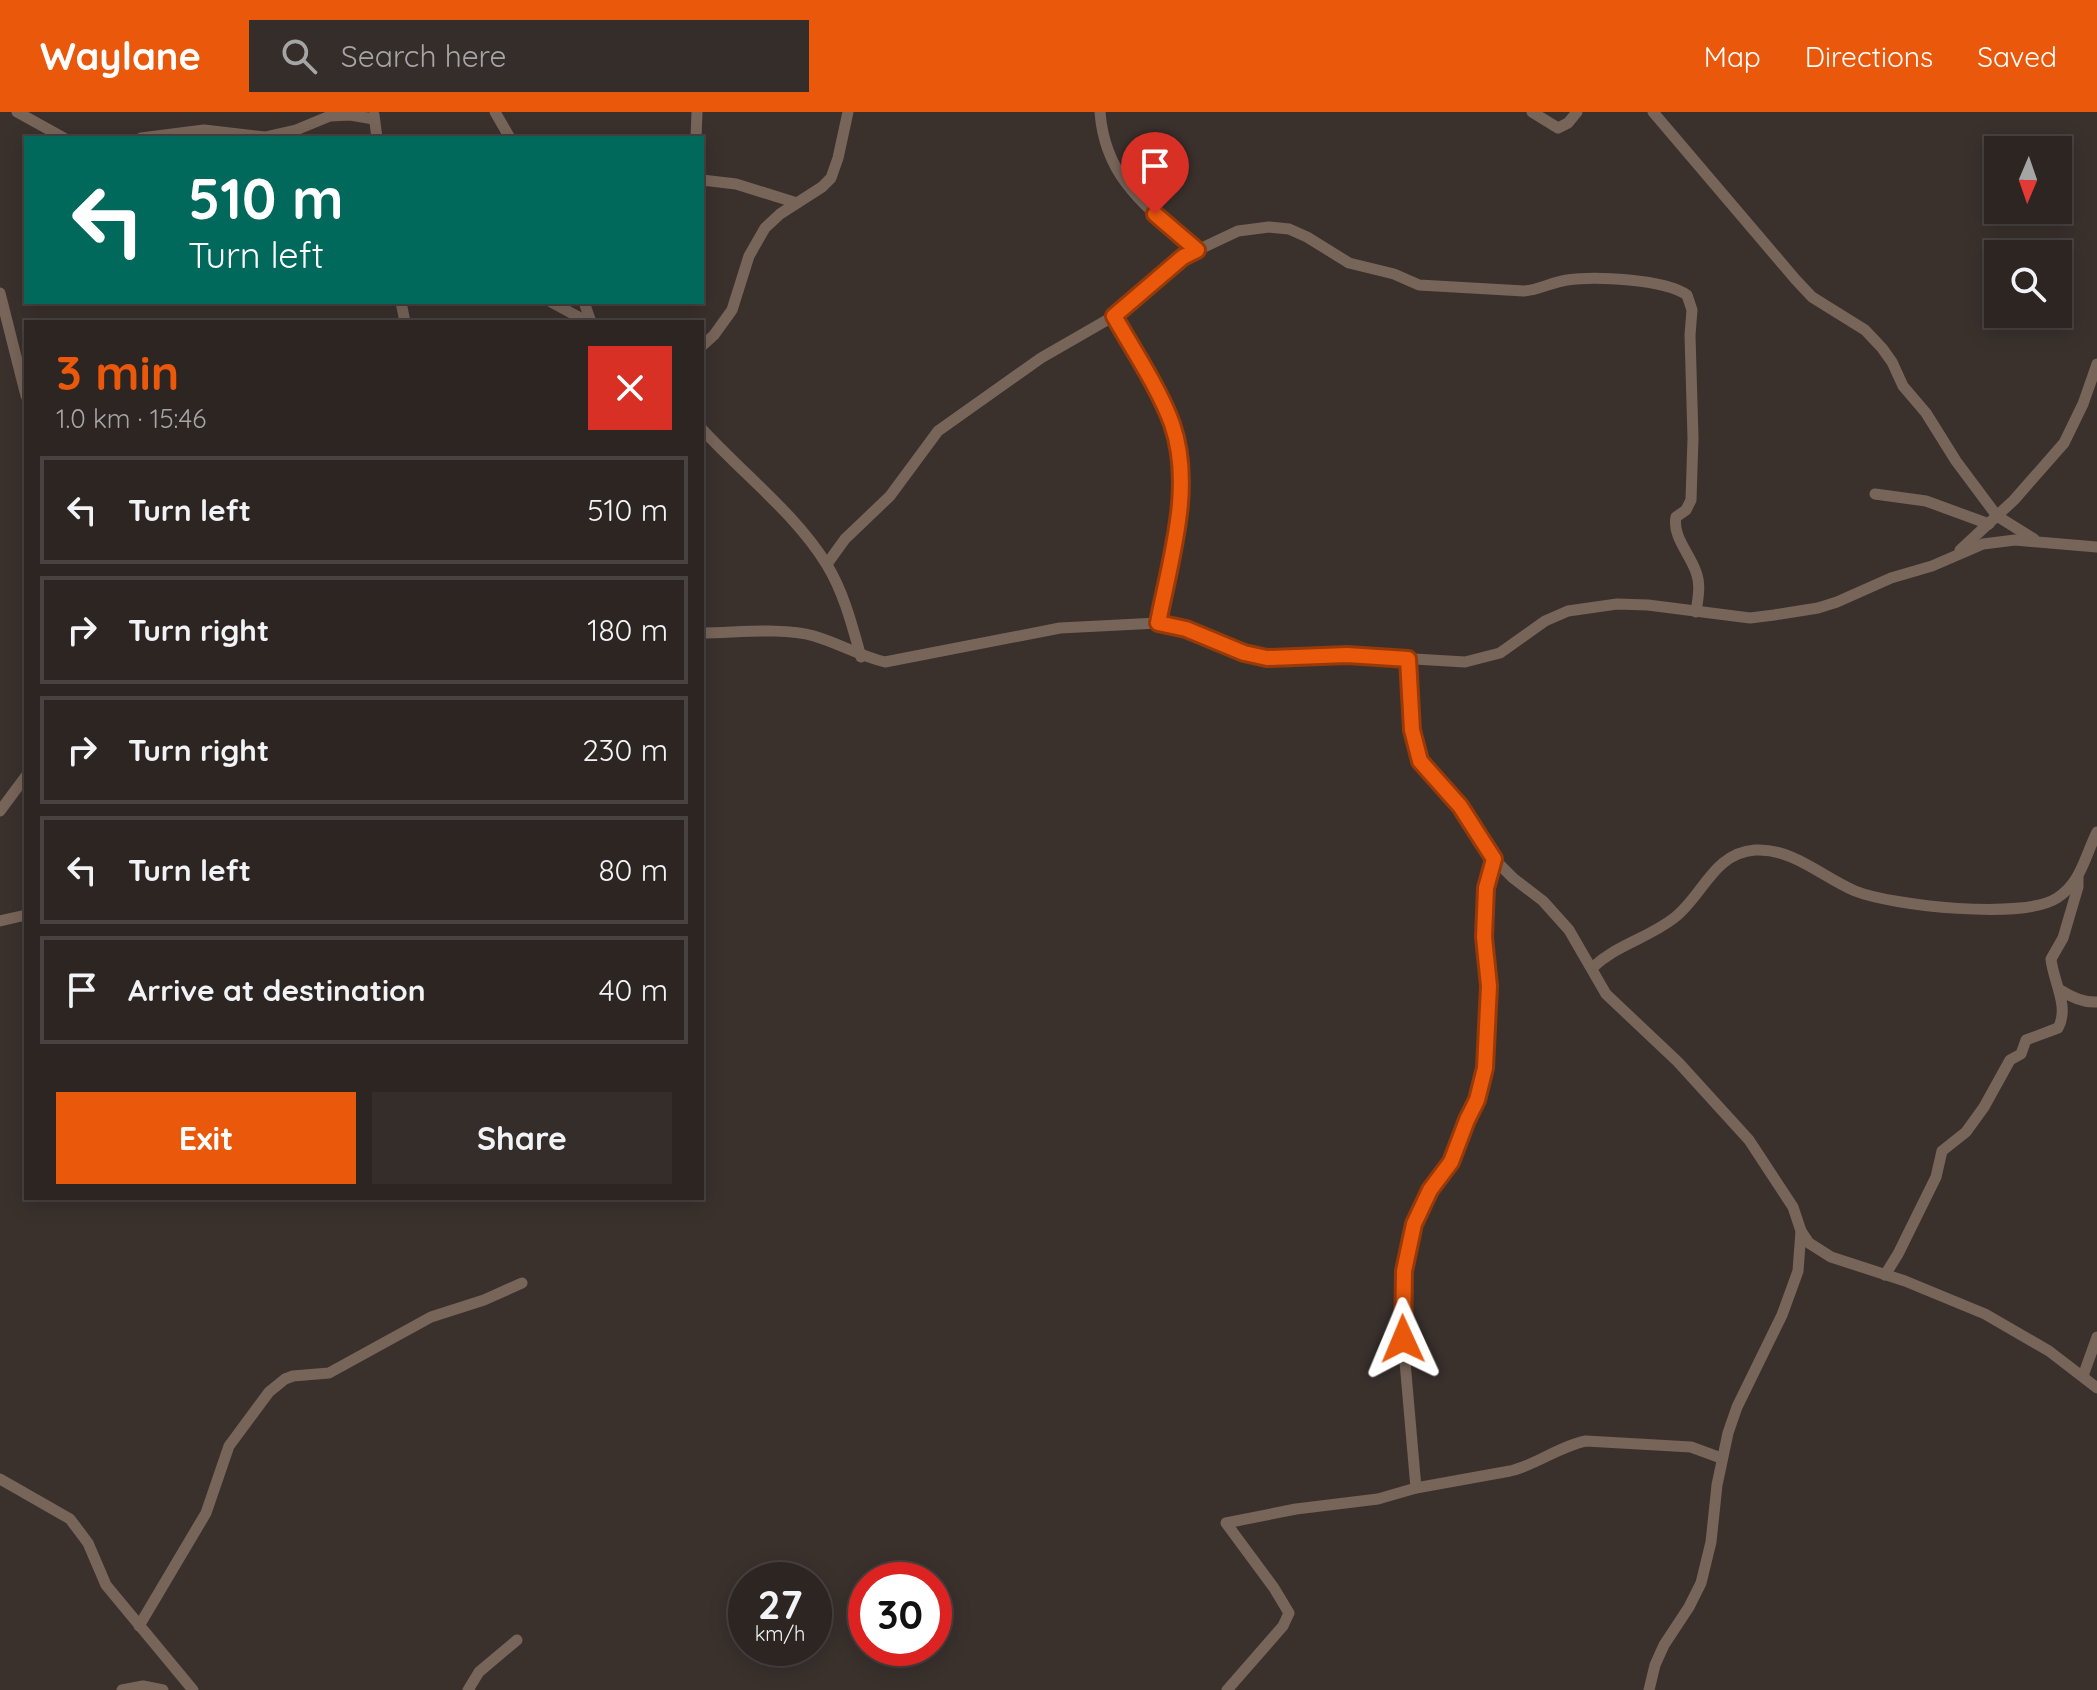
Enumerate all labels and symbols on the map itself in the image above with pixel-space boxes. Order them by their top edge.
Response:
pin [1121,132,1189,214]
north arrow [1984,136,2072,224]
position arrow [1361,1297,1445,1381]
speed limit sign: 30 [848,1562,952,1666]

